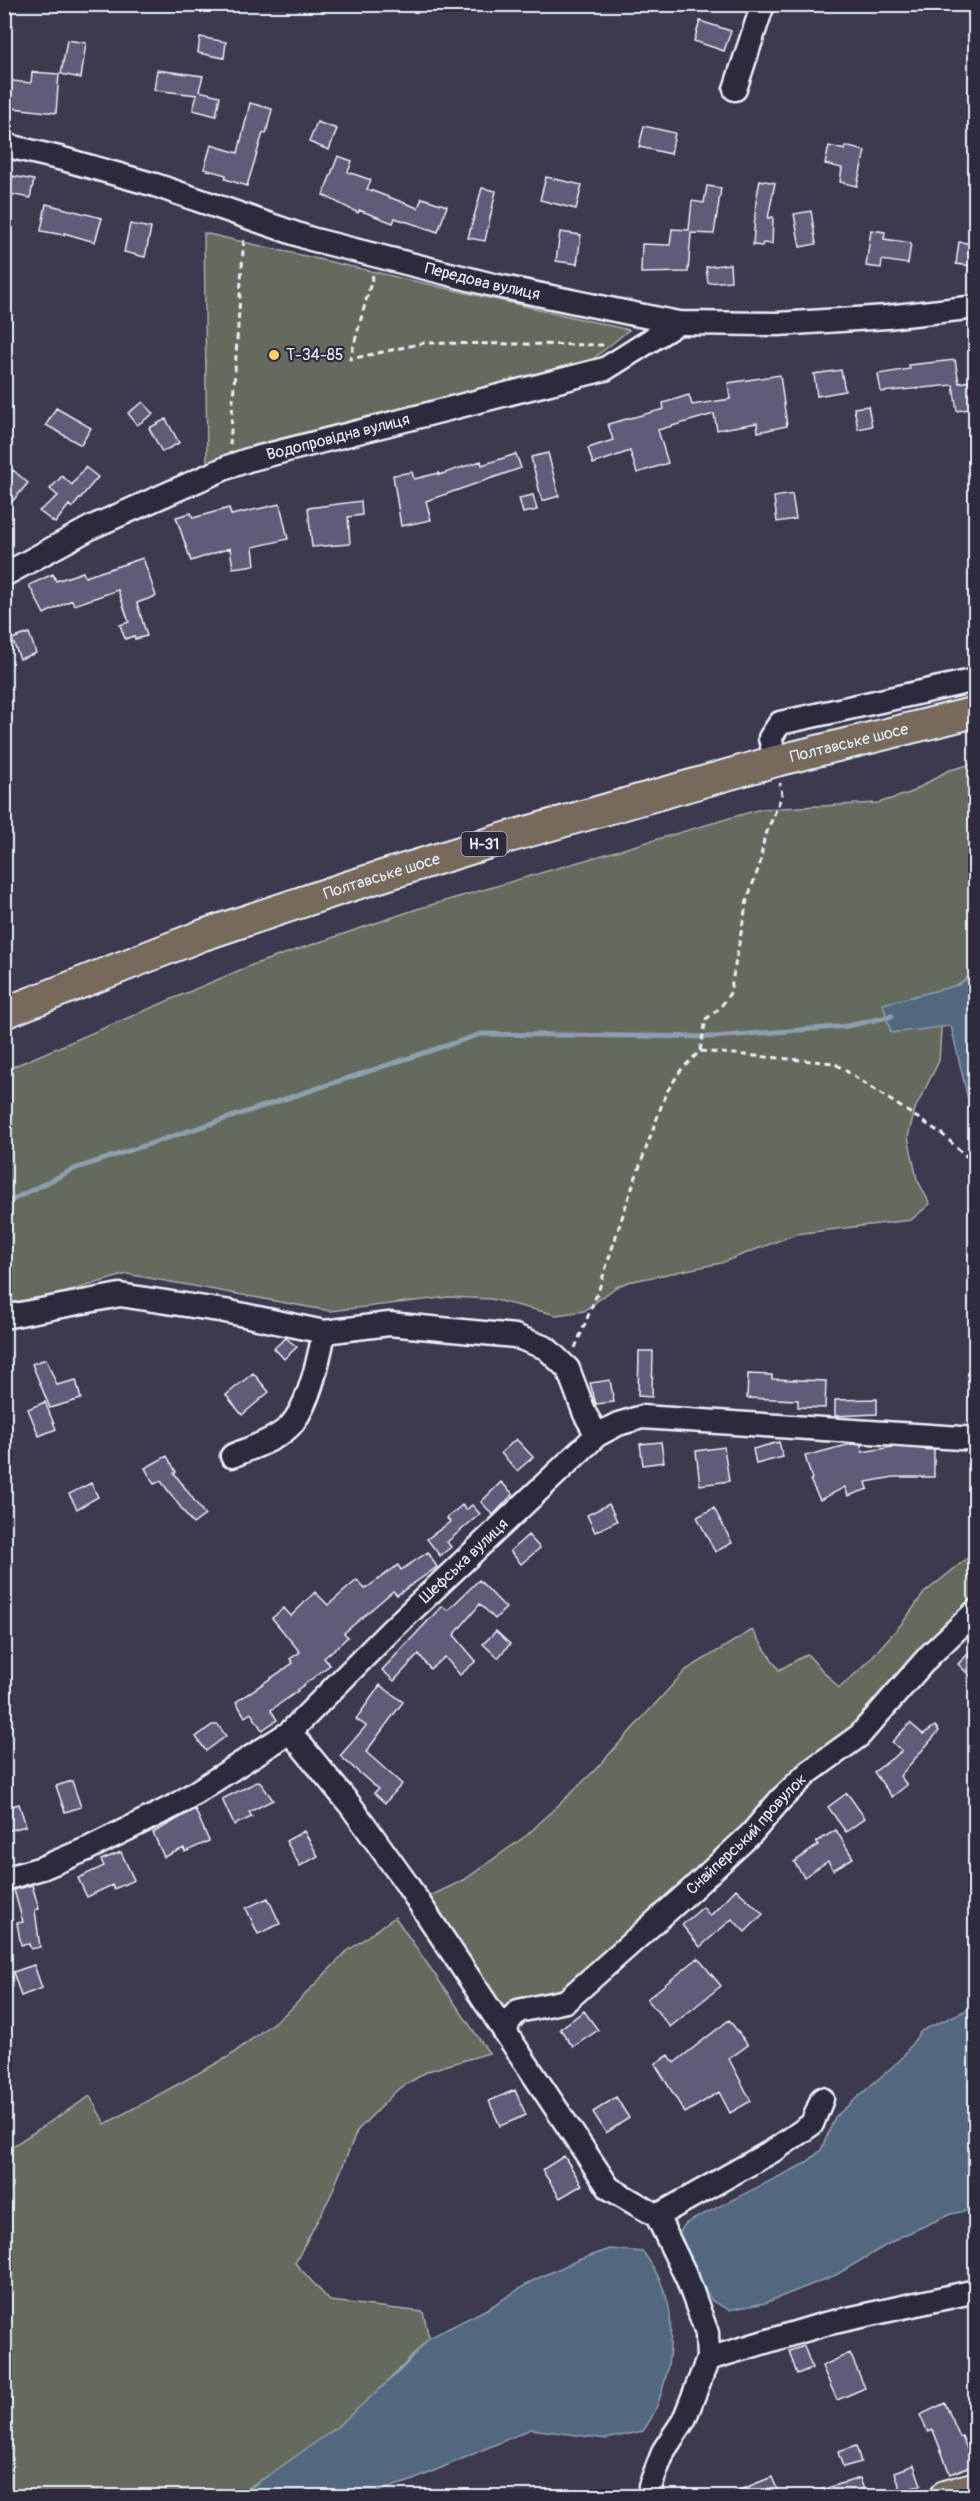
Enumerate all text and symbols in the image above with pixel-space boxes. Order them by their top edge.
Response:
street label: Передова вулиця [423,258,542,304]
place label: Т-34-85 [286,345,343,365]
marker: Т-34-85 [267,348,281,362]
street label: Водопровідна вулиця [264,409,412,465]
street label: Полтавське шосе [788,719,910,767]
road number: Н-31 [462,832,506,856]
street label: Полтавське шосе [321,849,443,904]
street label: Шефська вулиця [415,1514,512,1608]
street label: Снайперський провулок [682,1770,811,1899]

